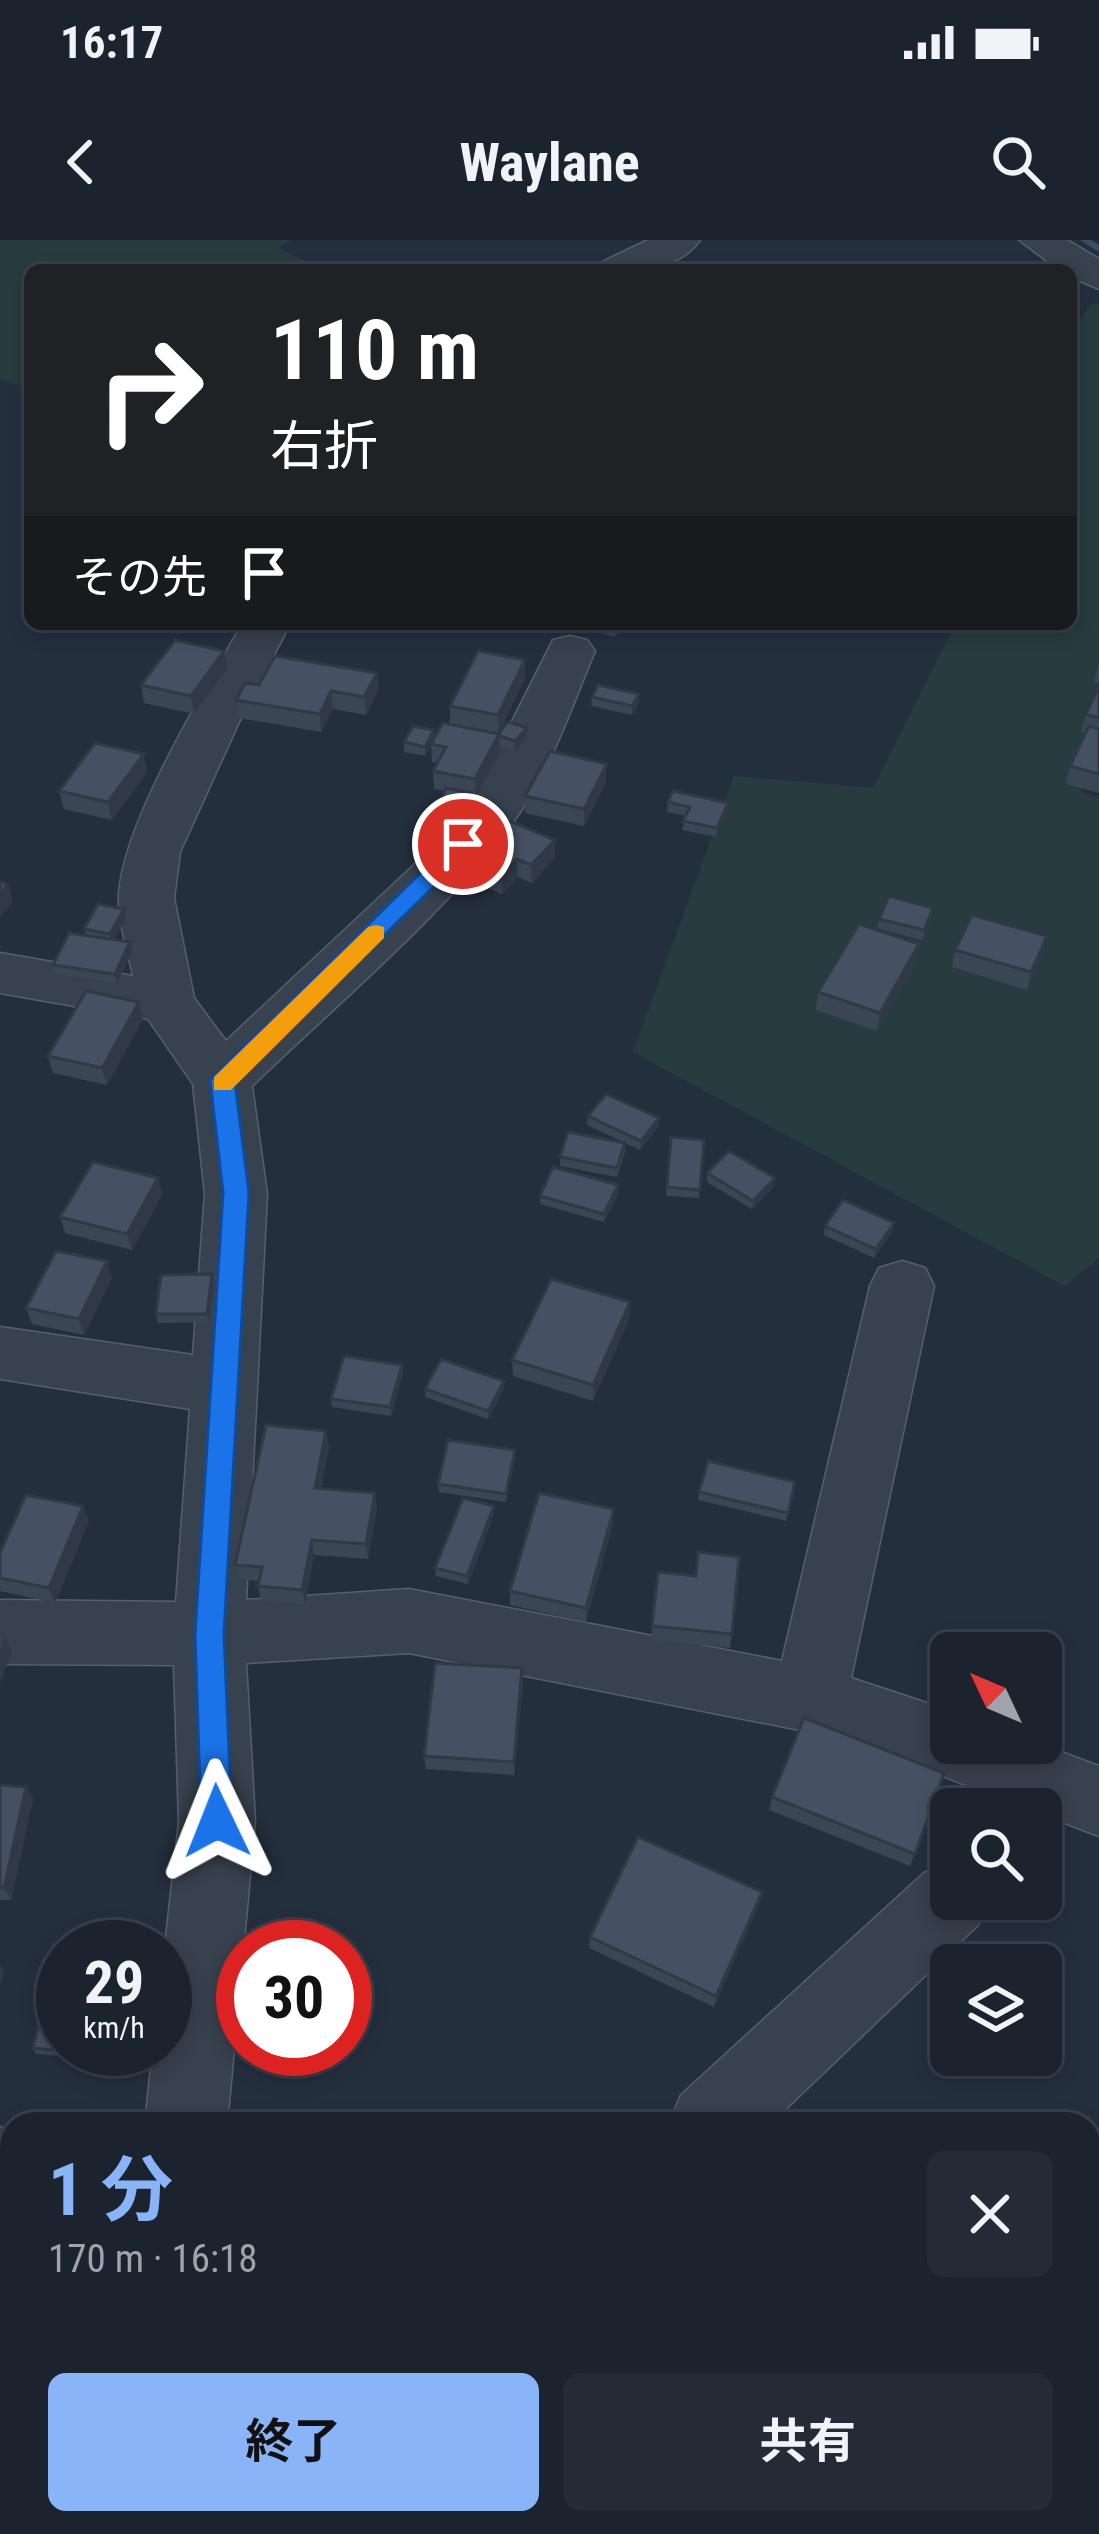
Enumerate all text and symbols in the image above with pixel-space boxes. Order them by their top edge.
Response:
text: 16:17 [60,16,163,69]
icon: back [48,129,114,195]
icon: search [985,129,1051,195]
text: Waylane [459,131,640,194]
text: 110 m [270,301,479,400]
icon: right [72,312,228,468]
text: 右折 [270,415,378,478]
icon: arrive [231,540,297,606]
text: その先 [72,551,207,604]
pin [412,793,514,895]
icon: arrive [430,811,496,877]
north arrow [930,1632,1062,1764]
map controls [930,1632,1062,2076]
position arrow [154,1758,280,1884]
button: search [930,1788,1062,1920]
speed limit sign: 30 [216,1920,372,2076]
button: layers [930,1944,1062,2076]
text: 29 [84,1947,144,2018]
text: km/h [83,2010,145,2045]
text: 1 分 [48,2148,173,2233]
button: close [927,2151,1053,2277]
text: 170 m · 16:18 [48,2236,258,2282]
button: 終了 [48,2373,539,2511]
button: 共有 [563,2373,1053,2511]

